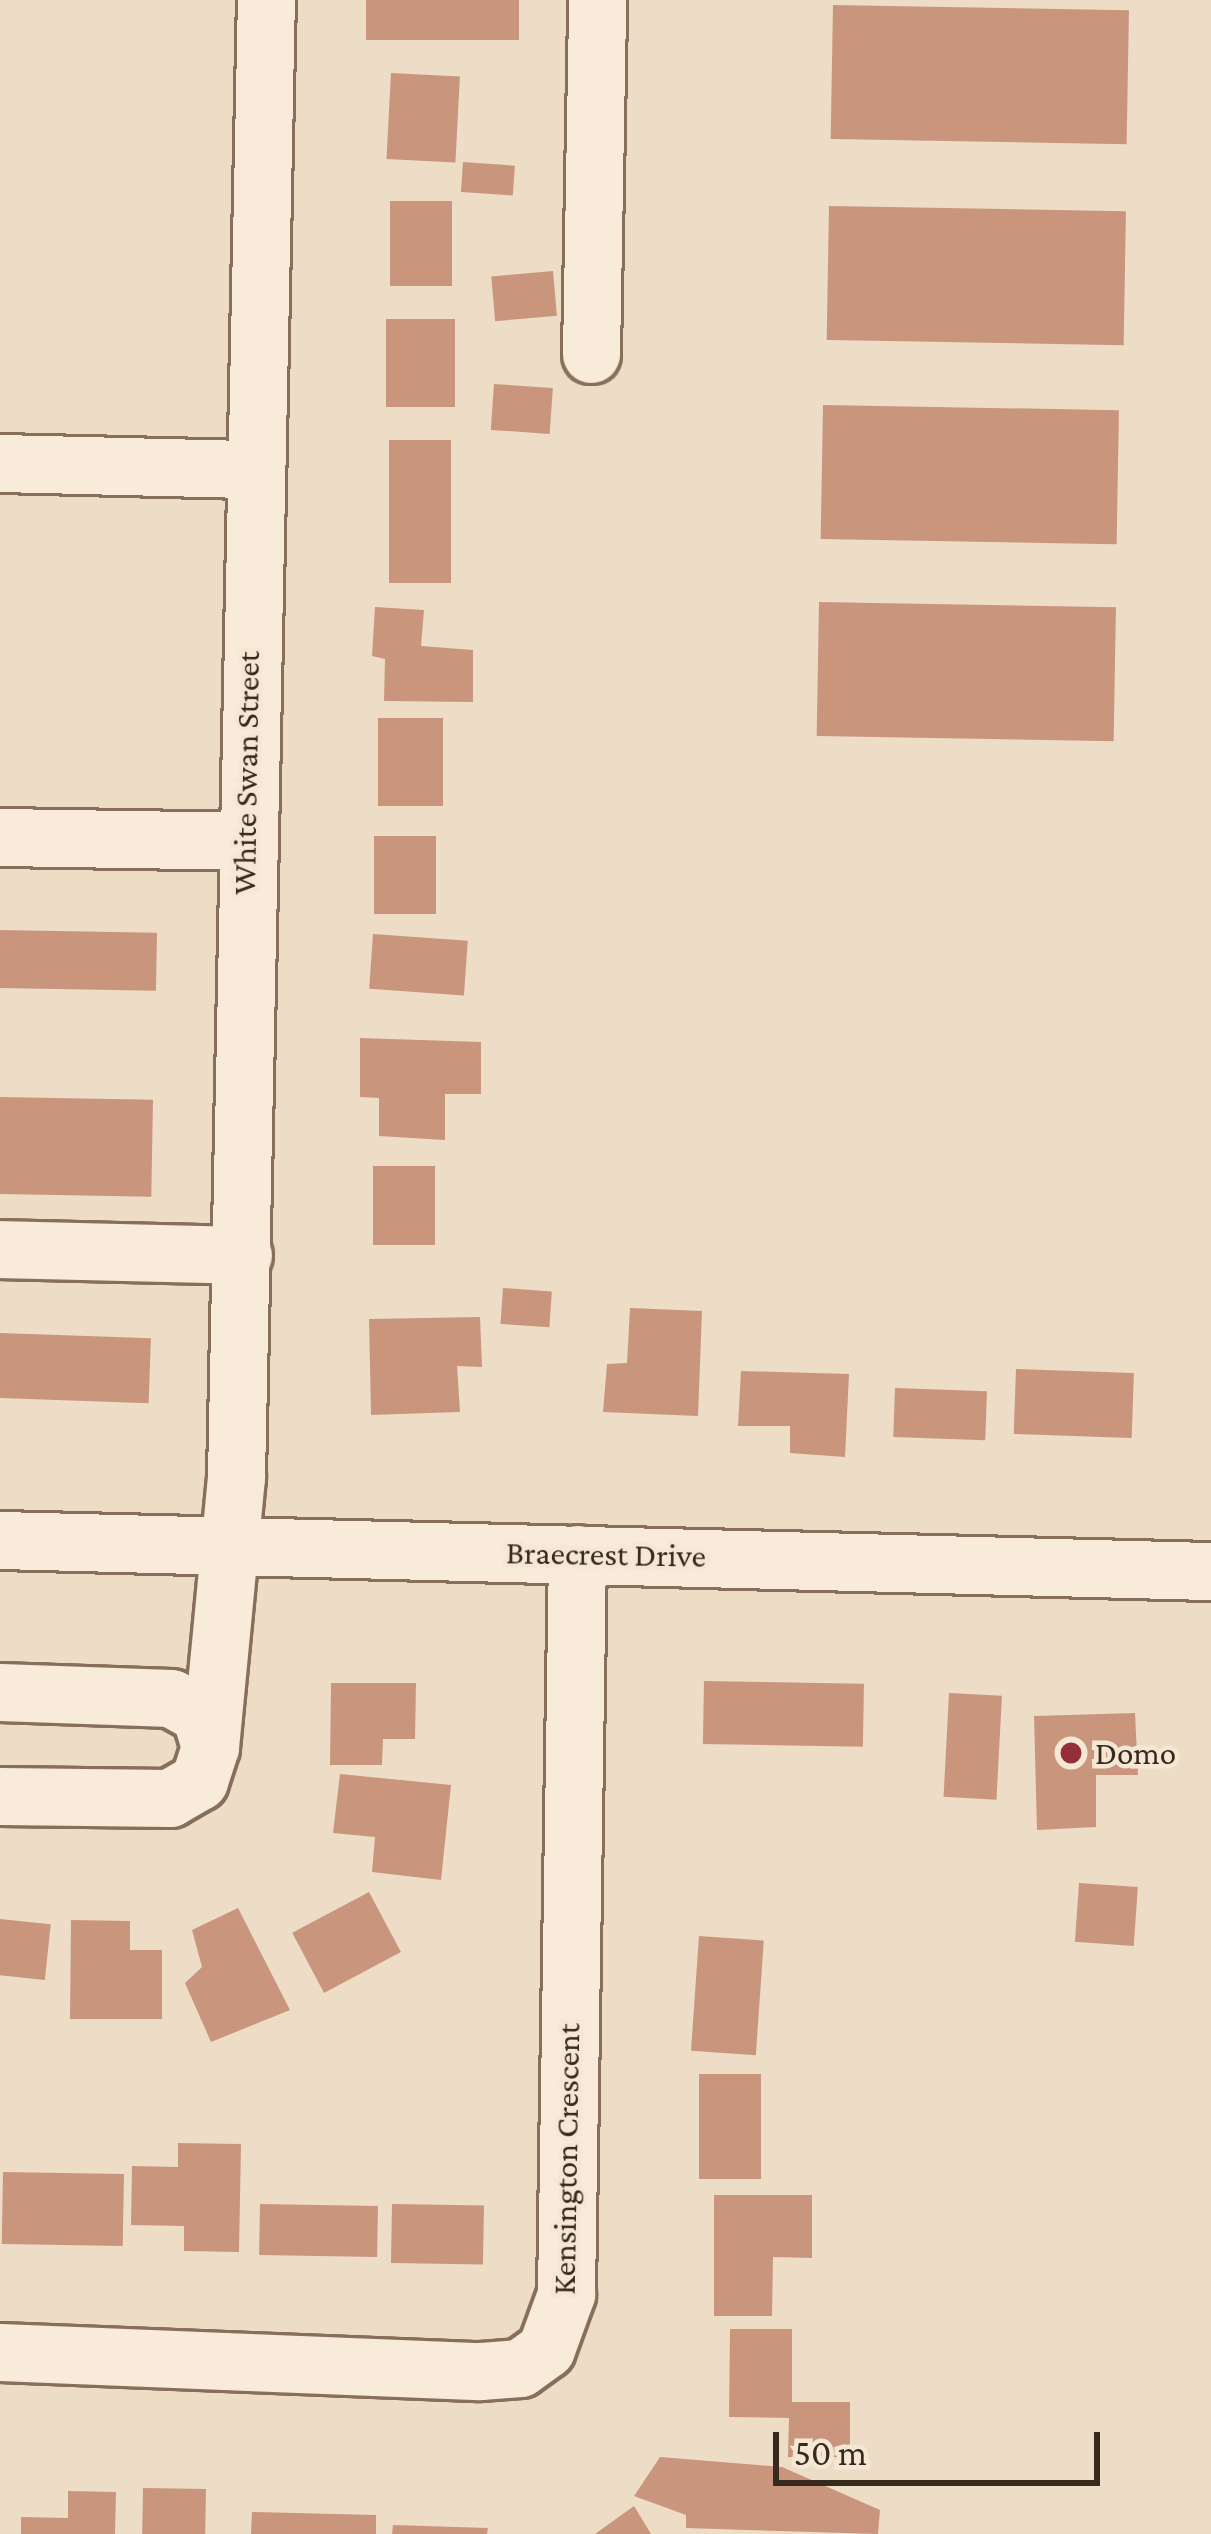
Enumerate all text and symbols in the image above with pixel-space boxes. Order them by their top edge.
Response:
street label: White Swan Street [224,651,268,895]
street label: Braecrest Drive [506,1532,706,1576]
place label: Domo [1095,1733,1176,1773]
marker: Domo [1058,1740,1084,1766]
street label: Kensington Crescent [544,2023,588,2295]
scale bar [779,2408,1106,2482]
text: 50 m [794,2433,867,2473]

